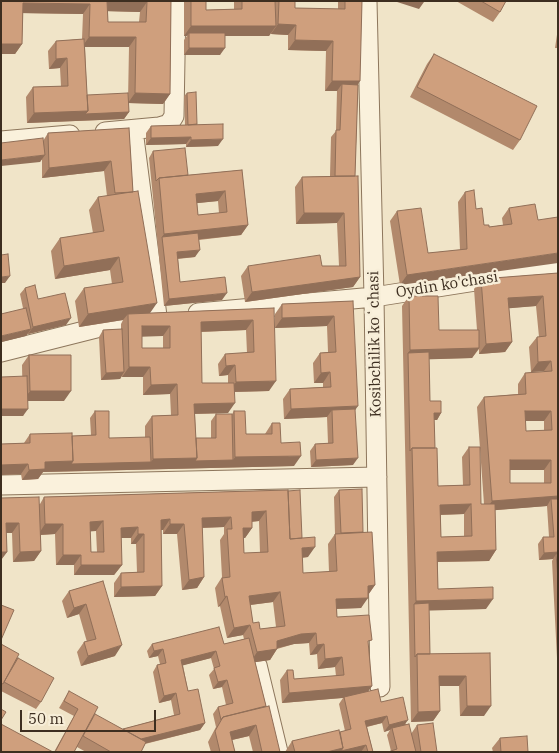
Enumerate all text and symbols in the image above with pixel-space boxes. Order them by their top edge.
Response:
street label: Oydin ko'chasi [395,268,499,302]
street label: Kosibchilik koʻchasi [365,271,385,417]
scale bar [22,700,159,732]
text: 50 m [28,709,64,728]

